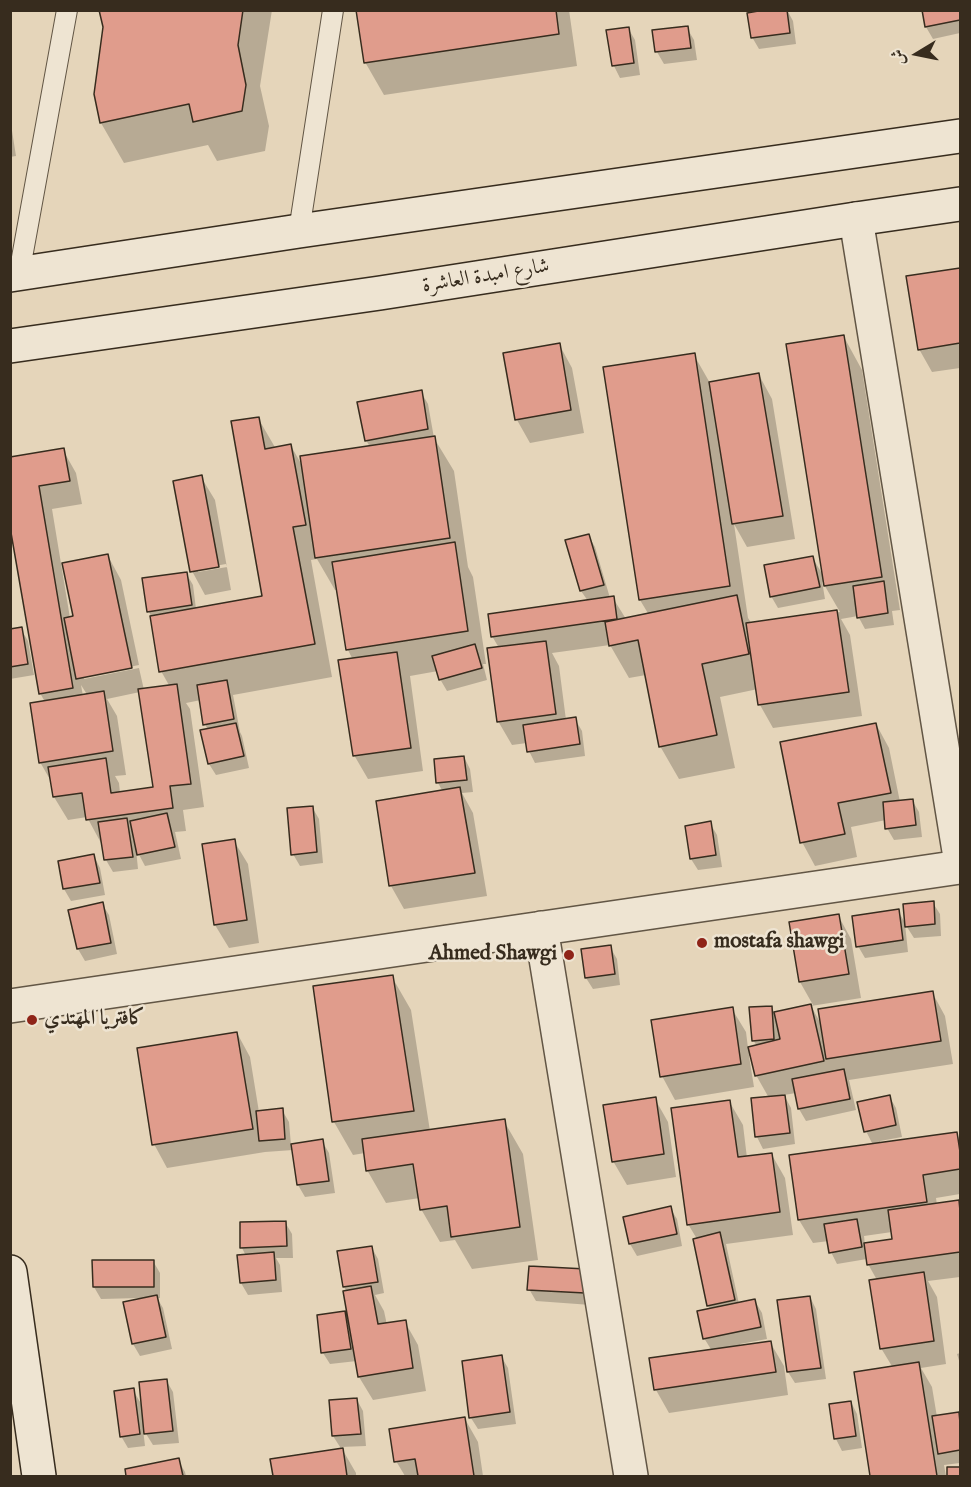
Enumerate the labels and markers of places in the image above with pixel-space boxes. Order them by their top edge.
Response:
place label: mostafa shawgi [714,930,844,956]
marker: mostafa shawgi [695,936,709,950]
place label: Ahmed Shawgi [429,942,557,968]
marker: Ahmed Shawgi [562,948,576,962]
place label: كافتريا المهتدي [44,1007,145,1033]
marker: كافتريا المهتدي [25,1013,39,1027]

